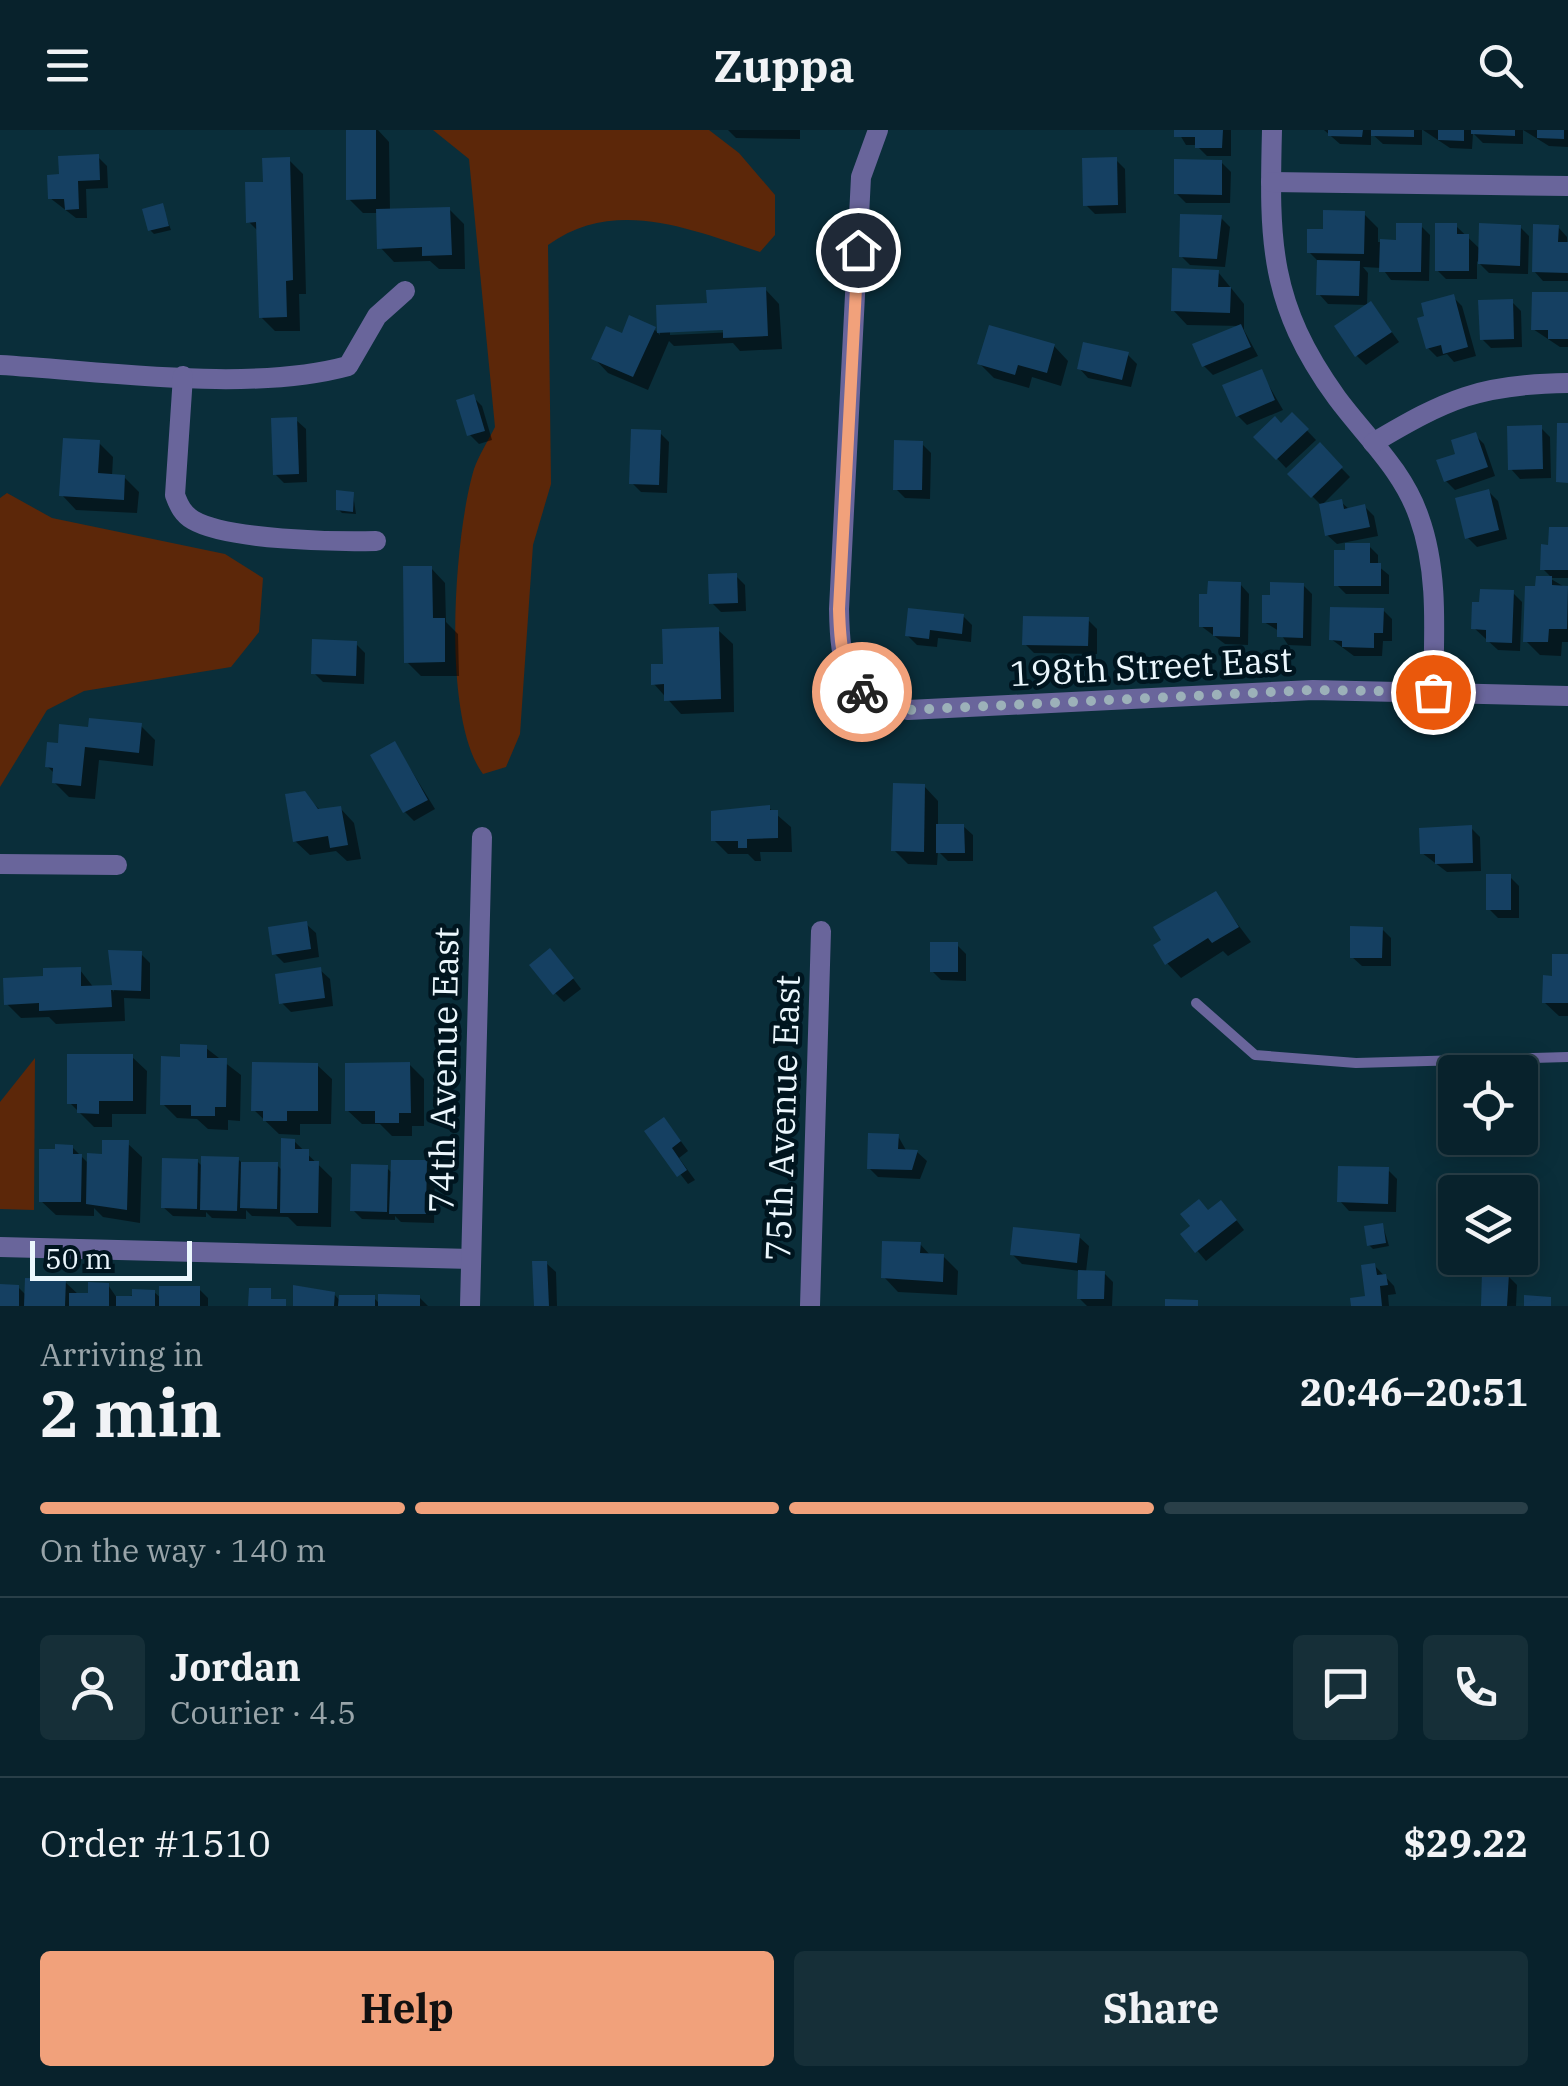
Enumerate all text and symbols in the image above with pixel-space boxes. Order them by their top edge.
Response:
text: Zuppa [713,36,855,94]
icon: menu [40,38,95,93]
icon: search [1473,38,1528,93]
pin [816,208,901,293]
icon: home [831,223,886,278]
street label: 198th Street East [1009,636,1293,696]
courier [812,642,912,742]
pin [1391,650,1476,735]
icon: bike [835,665,890,720]
icon: bag [1406,665,1461,720]
street label: 74th Avenue East [418,927,468,1213]
street label: 75th Avenue East [754,974,810,1262]
map controls [1438,1055,1538,1275]
button: locate [1438,1055,1538,1155]
button: layers [1438,1175,1538,1275]
scale bar [30,1236,192,1280]
text: 50 m [45,1240,112,1277]
text: Arriving in [40,1333,203,1375]
text: 20:46–20:51 [1300,1367,1528,1416]
text: 2 min [40,1370,222,1455]
text: On the way · 140 m [40,1529,326,1571]
button: person [40,1635,145,1740]
button: chat [1293,1635,1398,1740]
button: phone [1423,1635,1528,1740]
text: Jordan [170,1642,301,1691]
text: Courier · 4.5 [170,1691,356,1733]
text: Order #1510 [40,1818,271,1867]
text: $29.22 [1403,1818,1528,1867]
button: Help [40,1951,774,2066]
button: Share [794,1951,1528,2066]

